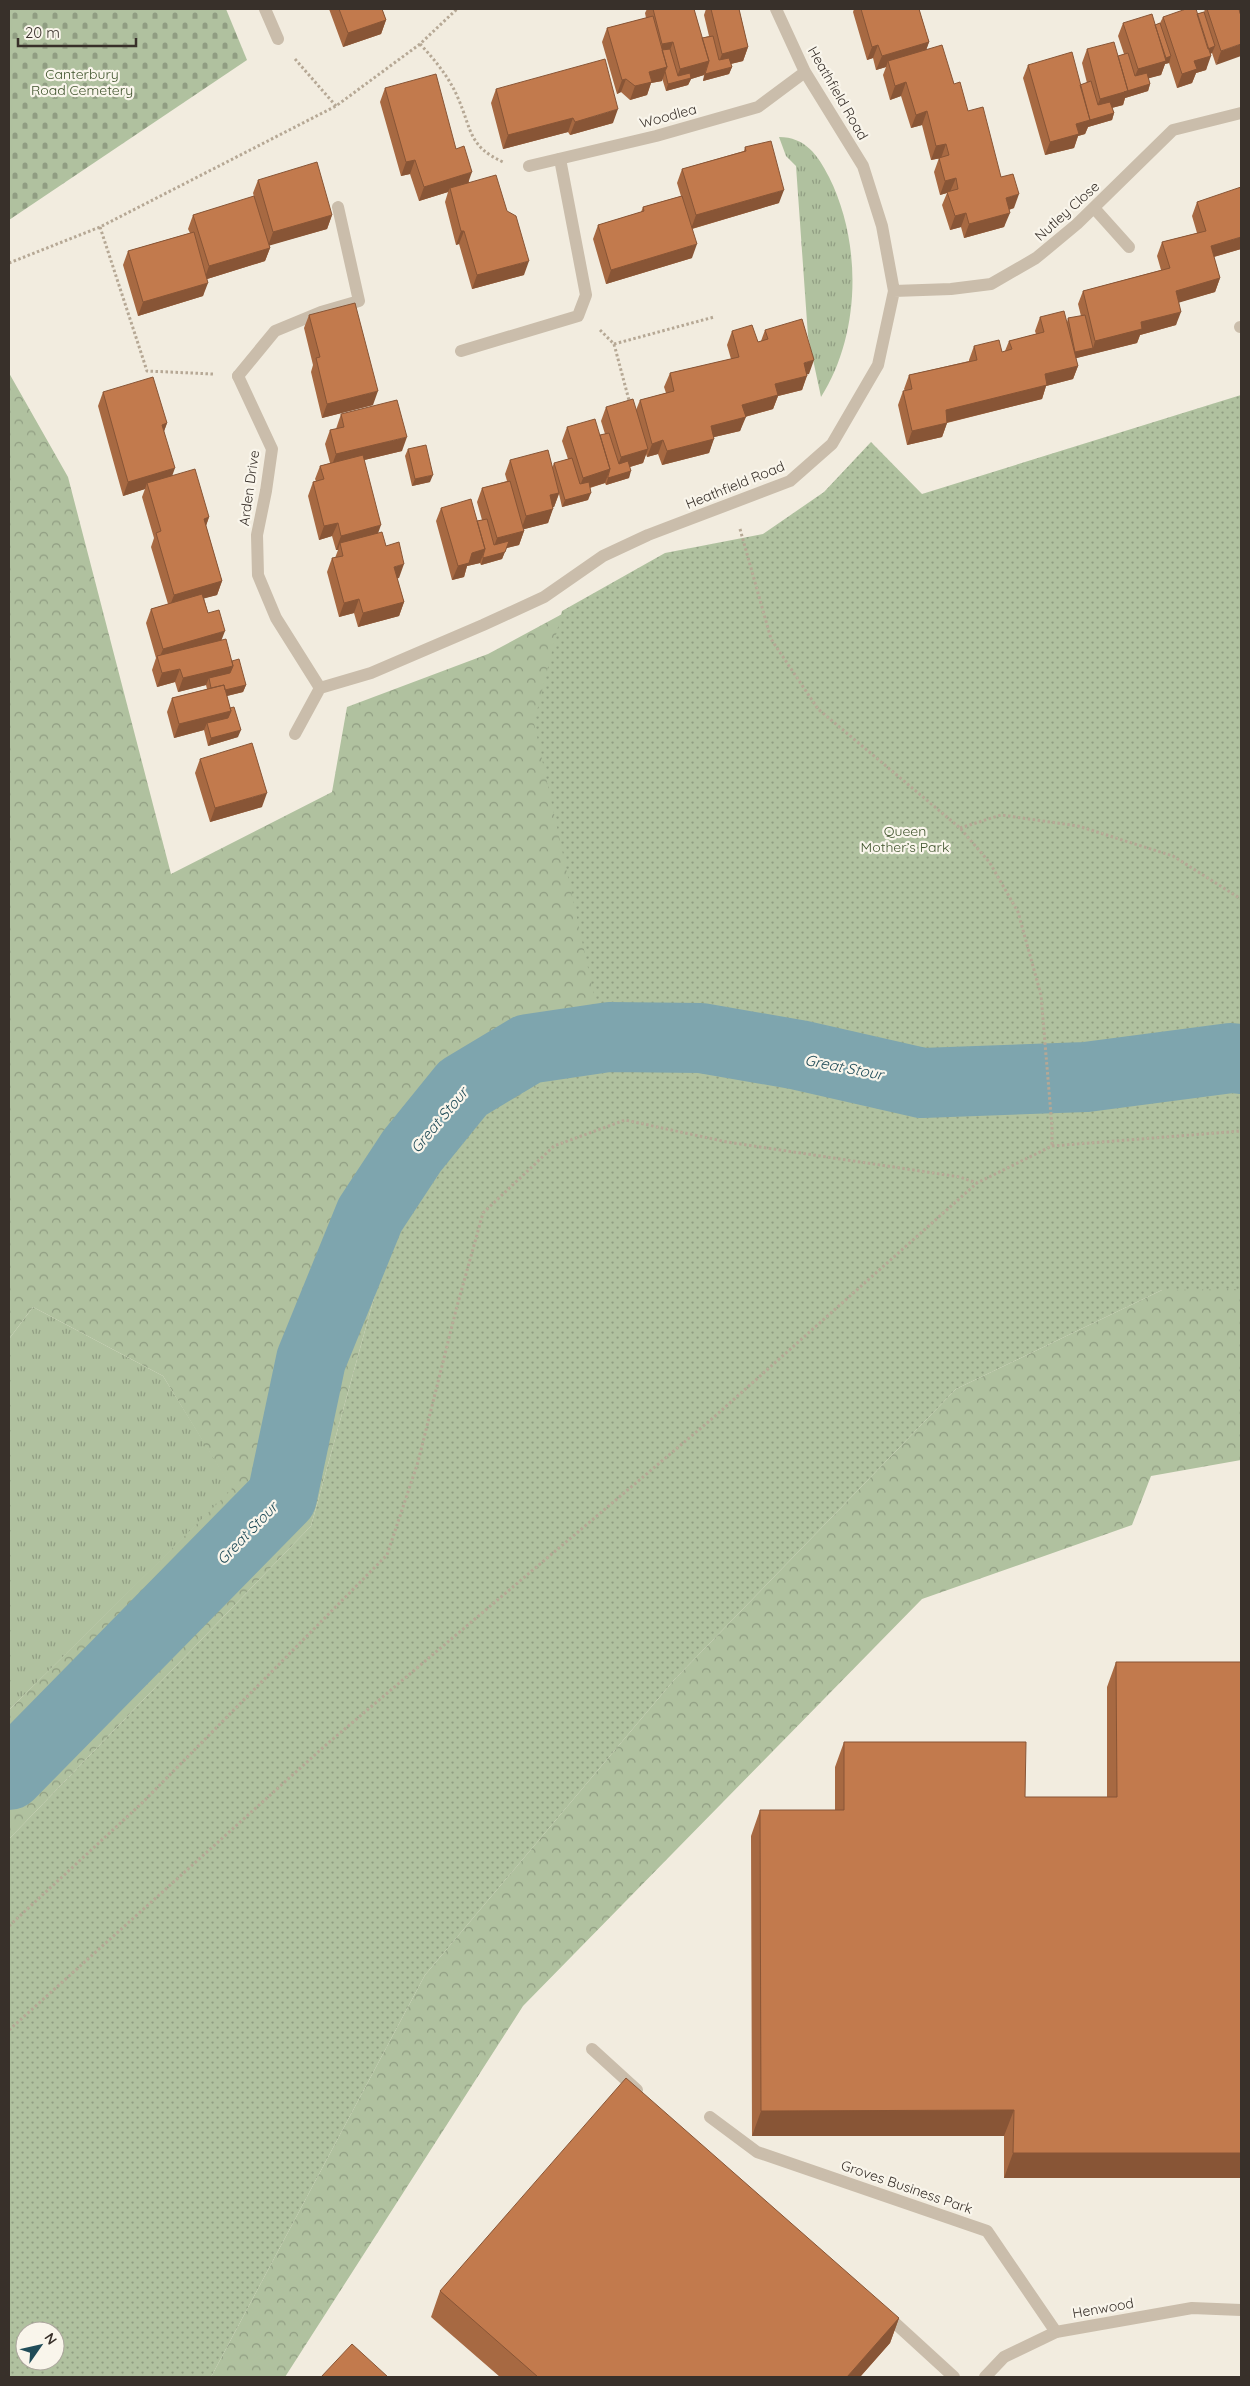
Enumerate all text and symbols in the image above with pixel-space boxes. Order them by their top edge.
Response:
scale bar [18,15,135,47]
text: 20 m [25,23,60,42]
street label: Heathfield Road [804,43,872,143]
park label: Canterbury Road Cemetery [31,65,133,99]
street label: Woodlea [638,100,698,132]
street label: Nutley Close [1031,177,1103,245]
street label: Arden Drive [235,449,263,527]
street label: Heathfield Road [683,457,787,513]
park label: Queen Mother’s Park [861,822,949,856]
water label: Great Stour [803,1050,887,1084]
water label: Great Stour [406,1082,473,1157]
water label: Great Stour [213,1496,283,1568]
street label: Groves Business Park [839,2156,975,2218]
street label: Henwood [1071,2294,1135,2322]
north arrow [15,2321,65,2371]
text: N [40,2329,61,2348]

